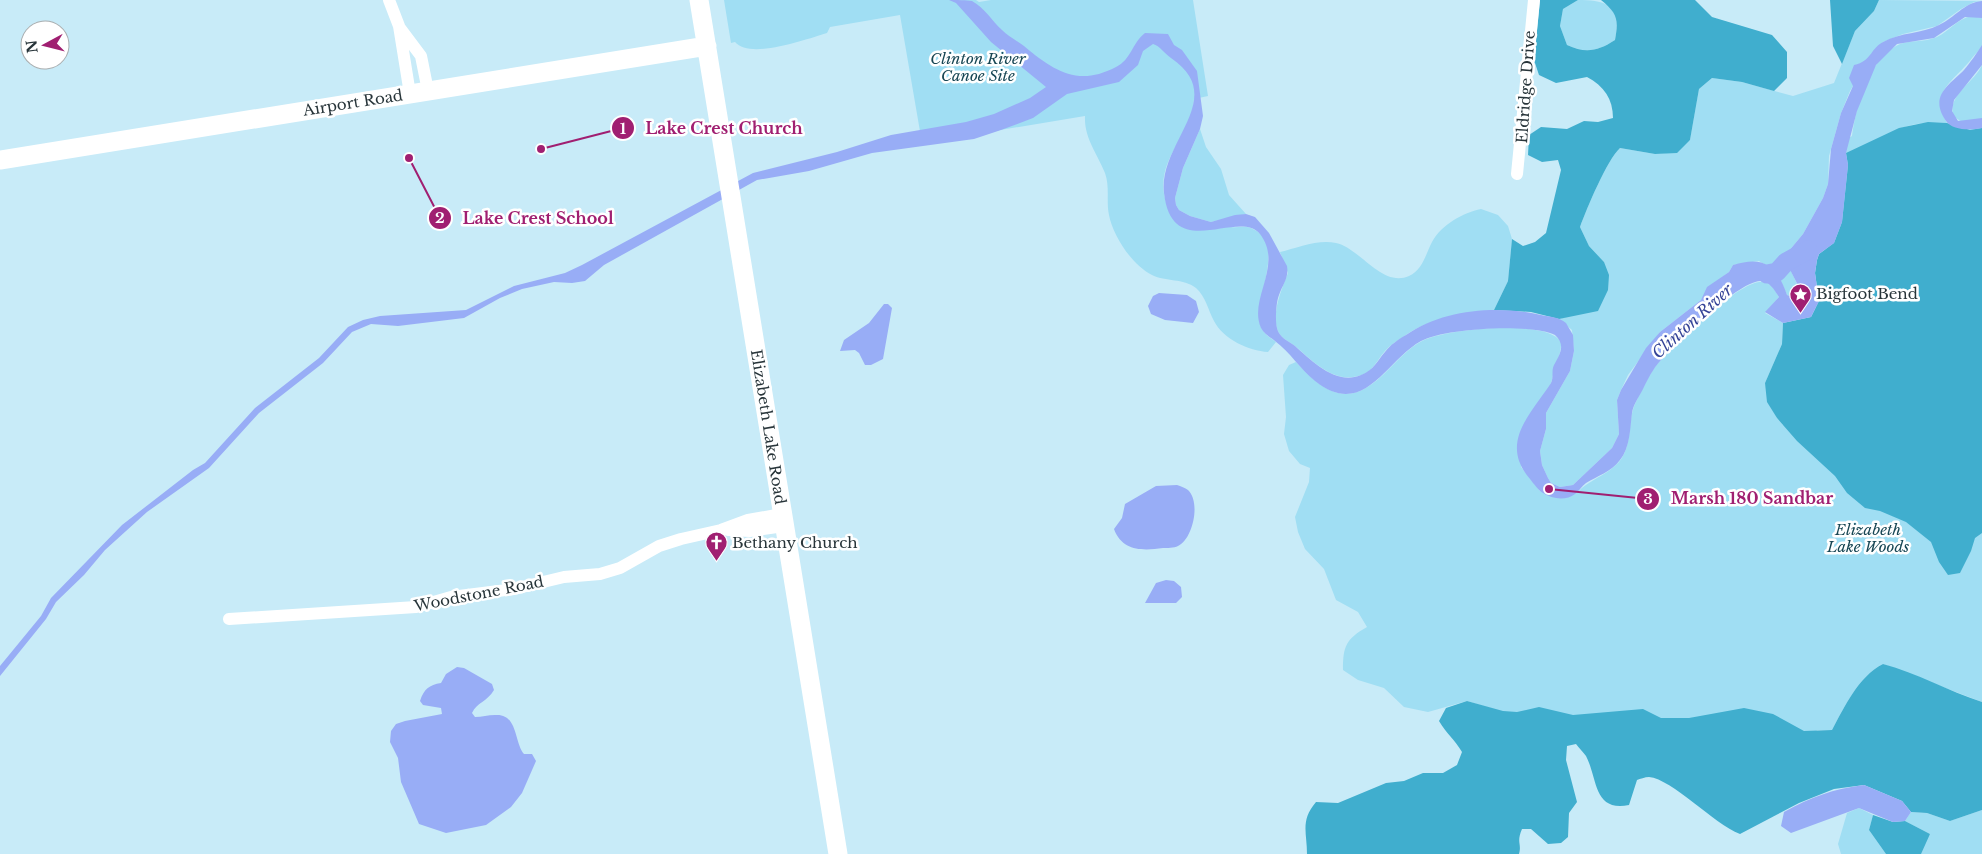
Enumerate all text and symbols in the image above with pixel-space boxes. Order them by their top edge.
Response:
north arrow [20,20,70,70]
street label: Eldridge Drive [1512,30,1539,144]
text: N [22,39,42,54]
park label: Clinton River Canoe Site [930,49,1027,85]
street label: Airport Road [301,85,404,120]
callout: Lake Crest Church [610,113,813,144]
text: Lake Crest Church [645,118,803,138]
text: 1 [620,119,627,138]
callout: Lake Crest School [427,203,624,234]
text: 2 [435,208,445,227]
text: Lake Crest School [462,208,614,228]
water label: Clinton River [1648,279,1737,362]
place icon: Bigfoot Bend [1788,282,1812,313]
place label: Bigfoot Bend [1816,284,1918,303]
street label: Elizabeth Lake Road [747,348,790,506]
callout: Marsh 180 Sandbar [1635,483,1843,514]
text: Marsh 180 Sandbar [1671,488,1833,508]
text: 3 [1643,489,1653,508]
park label: Elizabeth Lake Woods [1826,520,1909,556]
church icon: Bethany Church [704,531,728,562]
place label: Bethany Church [732,533,858,552]
street label: Woodstone Road [411,572,545,616]

